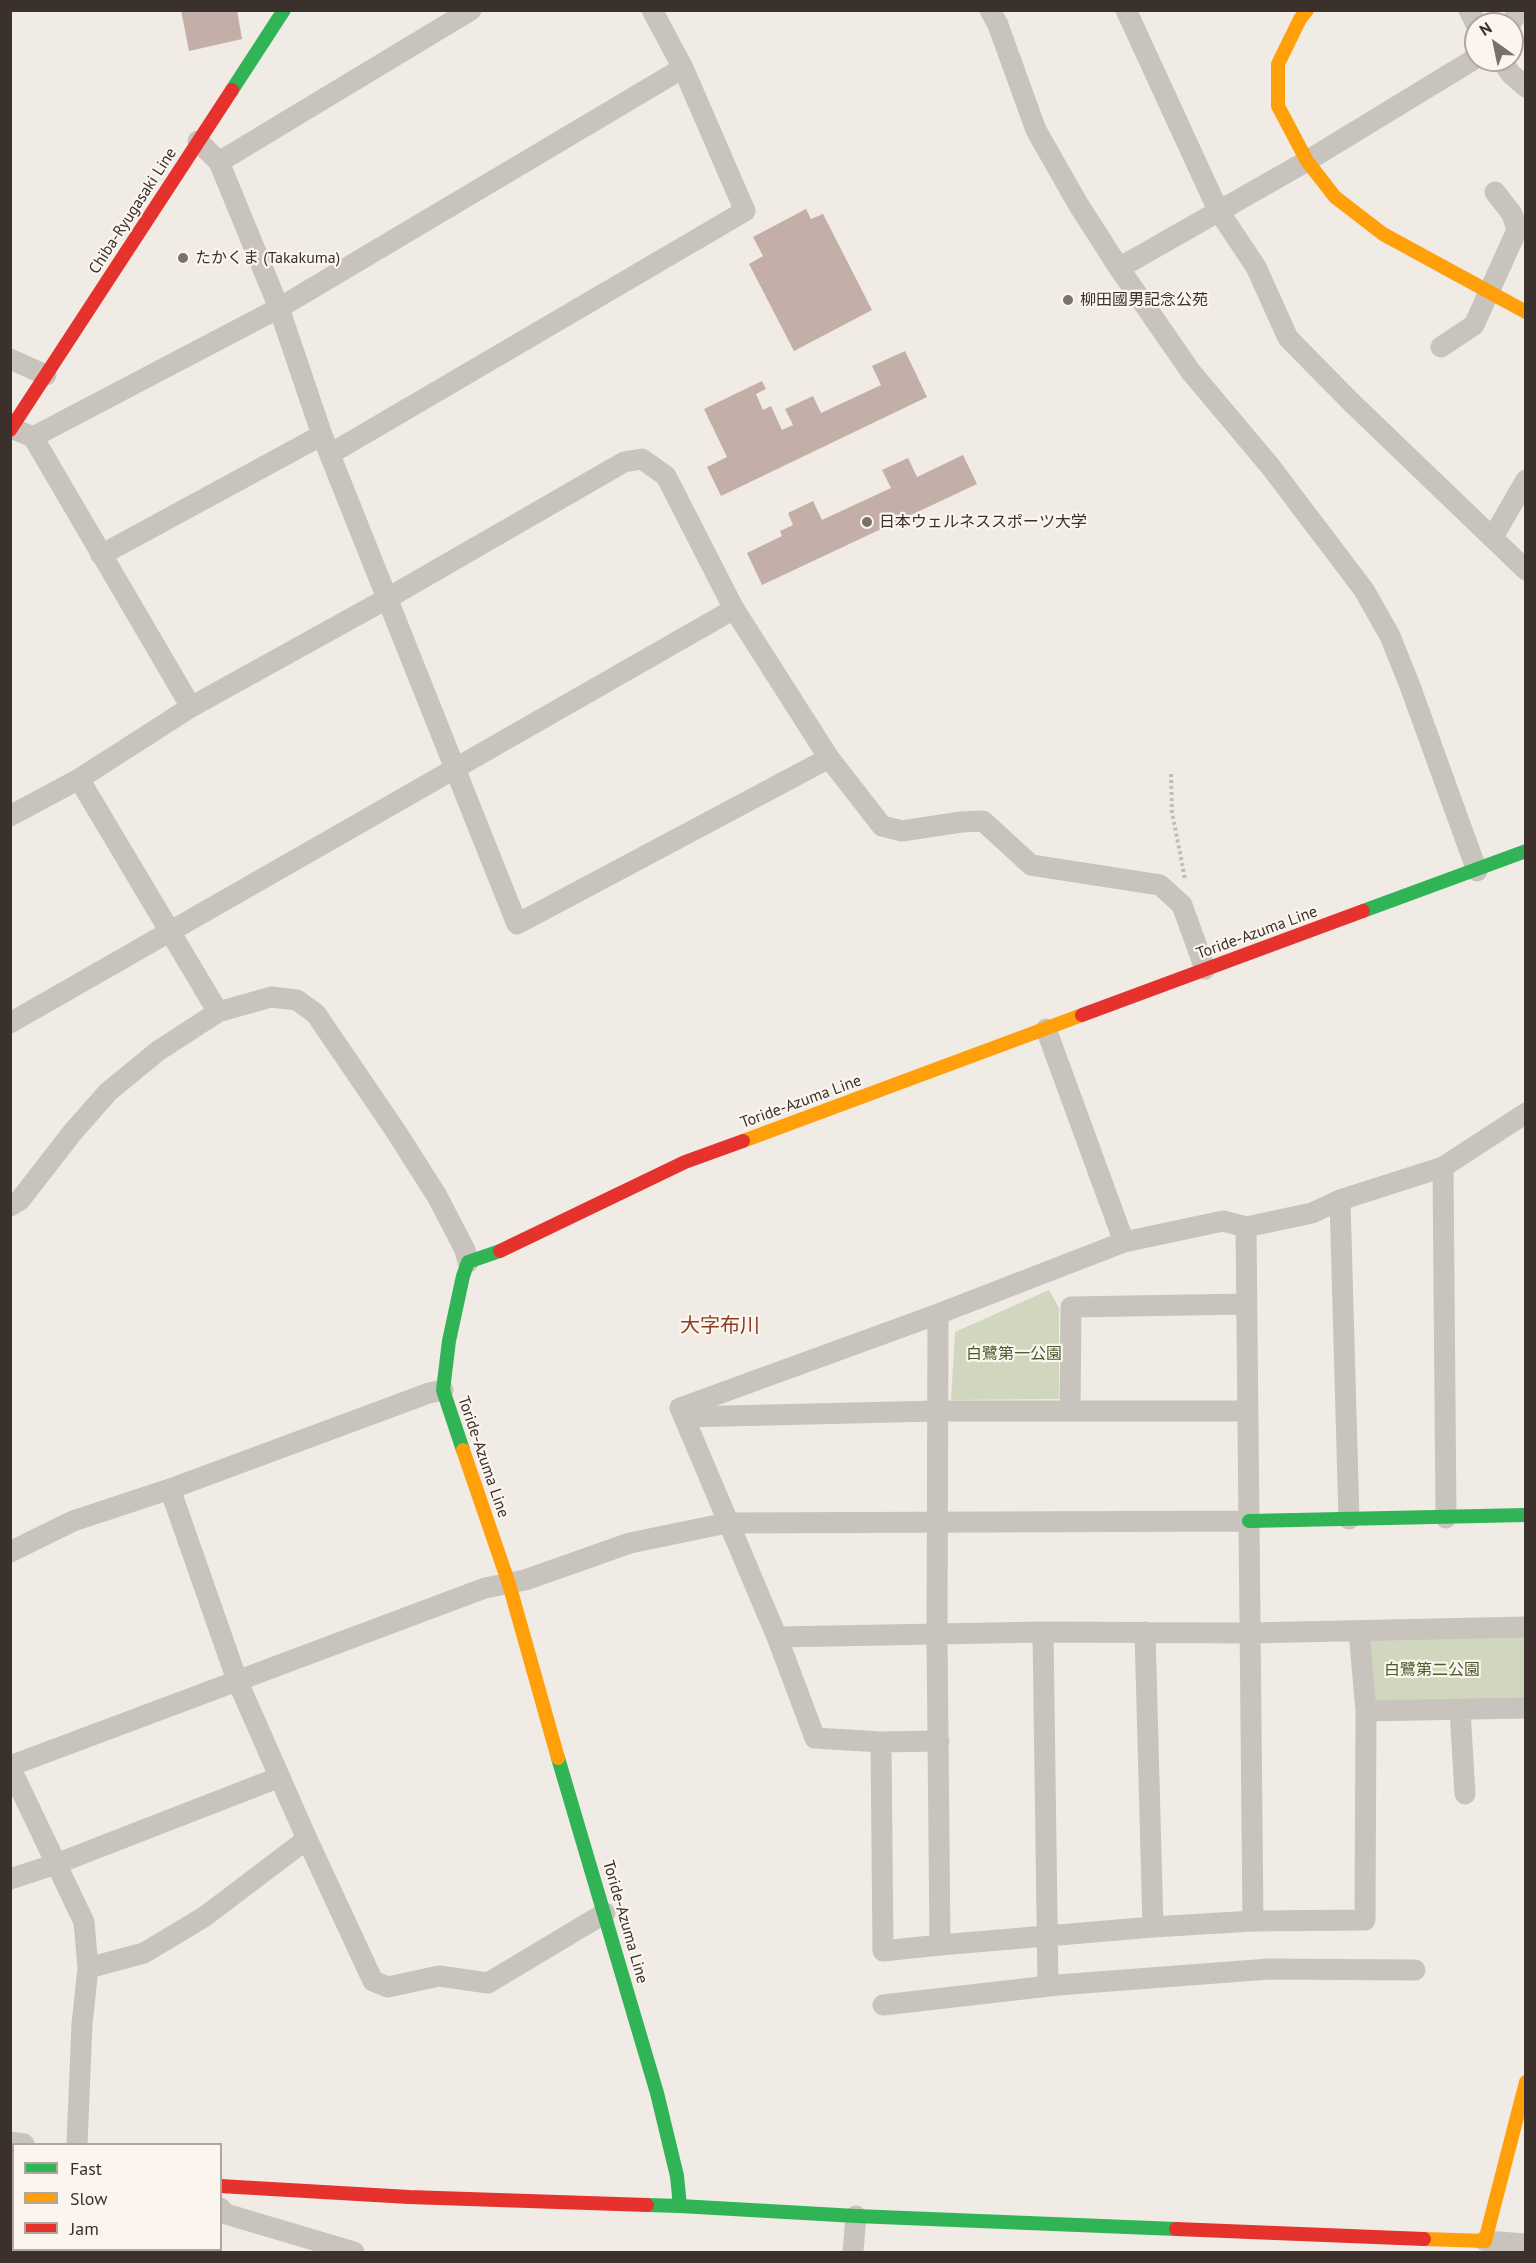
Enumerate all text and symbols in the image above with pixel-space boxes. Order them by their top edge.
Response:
north arrow [1464,12,1524,72]
text: N [1475,17,1495,40]
street label: Chiba-Ryugasaki Line [85,144,181,278]
place label: たかくま (Takakuma) [195,248,340,268]
marker: たかくま (Takakuma) [176,251,190,265]
place label: 柳田國男記念公苑 [1080,290,1208,310]
marker: 柳田國男記念公苑 [1061,293,1075,307]
place label: 日本ウェルネススポーツ大学 [879,512,1087,532]
marker: 日本ウェルネススポーツ大学 [860,515,874,529]
street label: Toride-Azuma Line [1194,902,1320,964]
street label: Toride-Azuma Line [738,1071,864,1133]
district label: 大字布川 [680,1314,760,1338]
park label: 白鷺第一公園 [966,1344,1062,1364]
street label: Toride-Azuma Line [453,1394,513,1520]
park label: 白鷺第二公園 [1384,1660,1480,1680]
street label: Toride-Azuma Line [598,1858,652,1986]
legend [12,2143,222,2251]
text: Fast [70,2157,102,2180]
text: Slow [70,2187,108,2210]
text: Jam [70,2217,99,2240]

